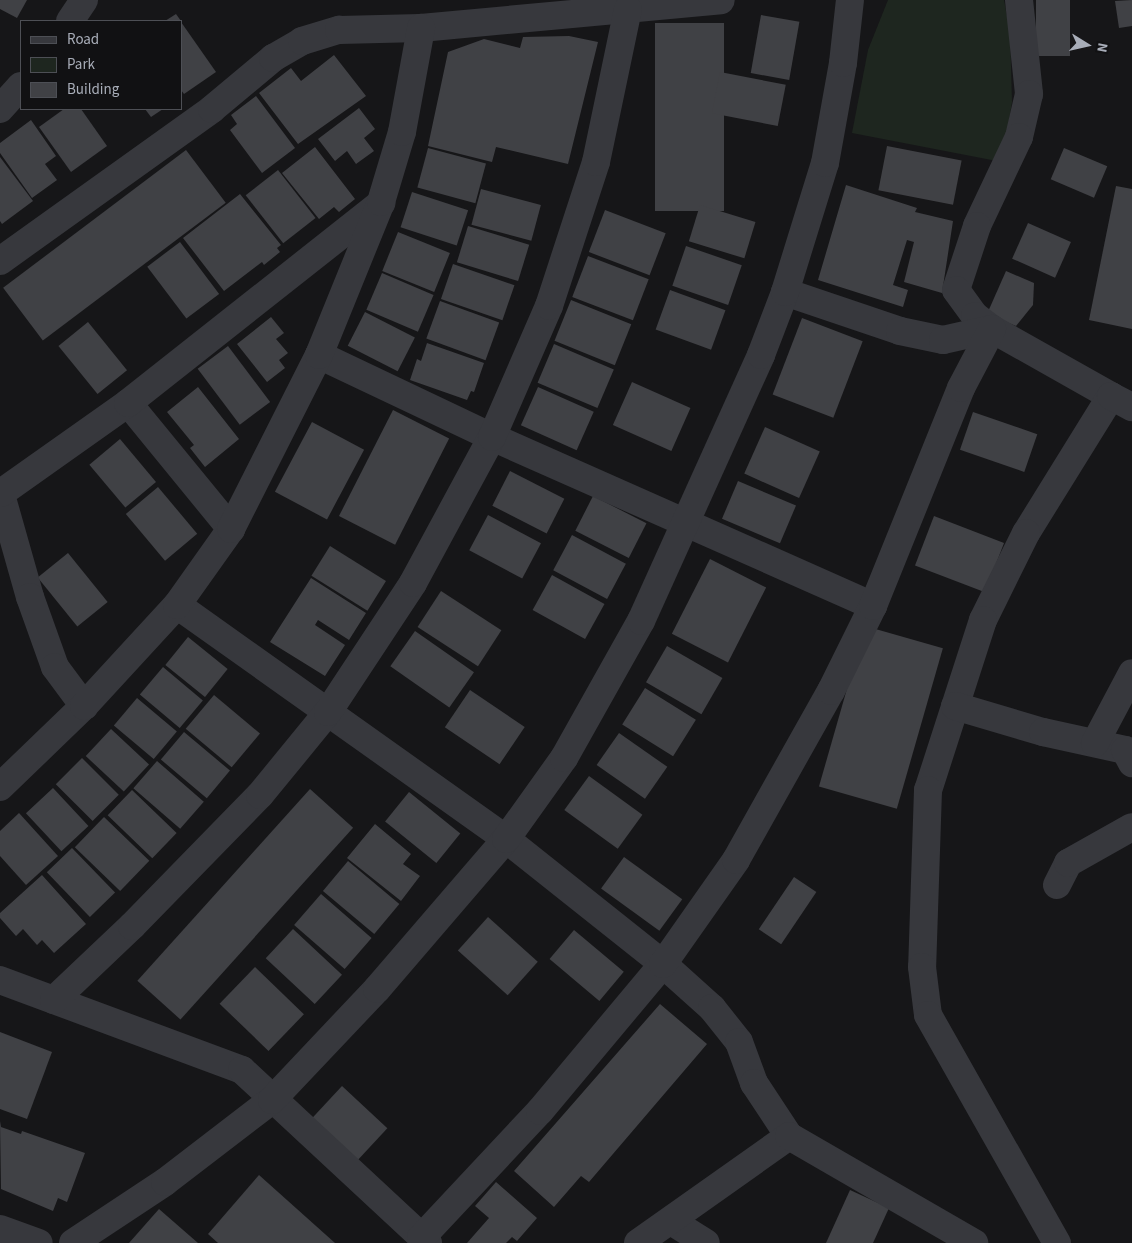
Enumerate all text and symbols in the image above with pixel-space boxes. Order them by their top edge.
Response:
legend [20,20,182,110]
north arrow [1062,20,1112,70]
text: Road [67,29,99,50]
text: N [1091,41,1112,54]
text: Park [67,54,95,75]
text: Building [67,79,119,100]

